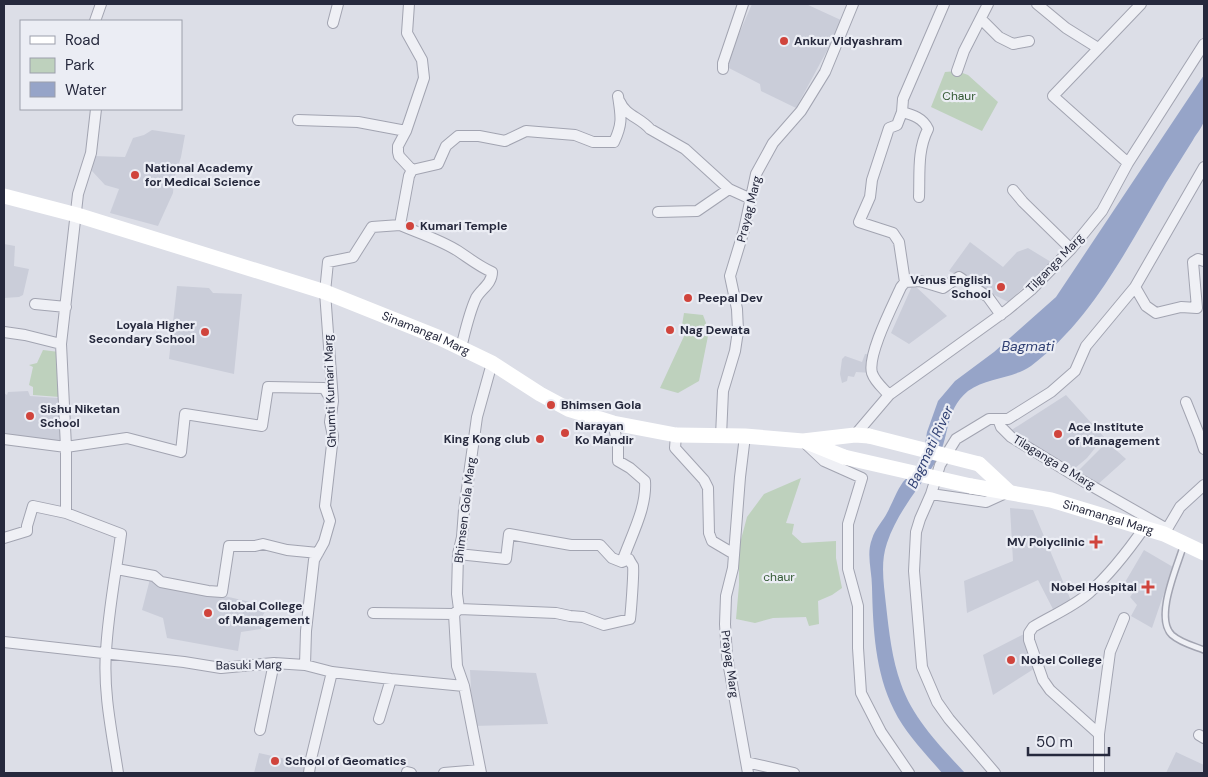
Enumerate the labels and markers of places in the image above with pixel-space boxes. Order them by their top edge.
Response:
place label: Ankur Vidyashram [794,33,902,49]
marker: Ankur Vidyashram [778,35,790,47]
place label: National Academy for Medical Science [145,160,261,190]
marker: National Academy for Medical Science [129,169,141,181]
place label: Kumari Temple [420,218,507,234]
marker: Kumari Temple [404,220,416,232]
place label: Venus English School [910,272,991,302]
marker: Venus English School [995,281,1007,293]
place label: Peepal Dev [698,290,763,306]
marker: Peepal Dev [682,292,694,304]
place label: Loyala Higher Secondary School [89,317,195,347]
place label: Nag Dewata [680,322,750,338]
marker: Nag Dewata [664,324,676,336]
marker: Loyala Higher Secondary School [199,326,211,338]
place label: Bhimsen Gola [561,397,641,413]
marker: Bhimsen Gola [545,399,557,411]
place label: Sishu Niketan School [40,401,120,431]
marker: Sishu Niketan School [24,410,36,422]
place label: Narayan Ko Mandir [575,418,634,448]
place label: Ace Institute of Management [1068,419,1160,449]
marker: Narayan Ko Mandir [559,427,571,439]
marker: Ace Institute of Management [1052,428,1064,440]
place label: King Kong club [444,431,530,447]
marker: King Kong club [534,433,546,445]
place label: MV Polyclinic [1007,534,1085,550]
marker: MV Polyclinic [1089,535,1103,549]
place label: Nobel Hospital [1051,579,1137,595]
marker: Nobel Hospital [1141,580,1155,594]
place label: Global College of Management [218,598,310,628]
marker: Global College of Management [202,607,214,619]
place label: Nobel College [1021,652,1102,668]
marker: Nobel College [1005,654,1017,666]
place label: School of Geomatics [285,753,407,769]
marker: School of Geomatics [269,755,281,767]

